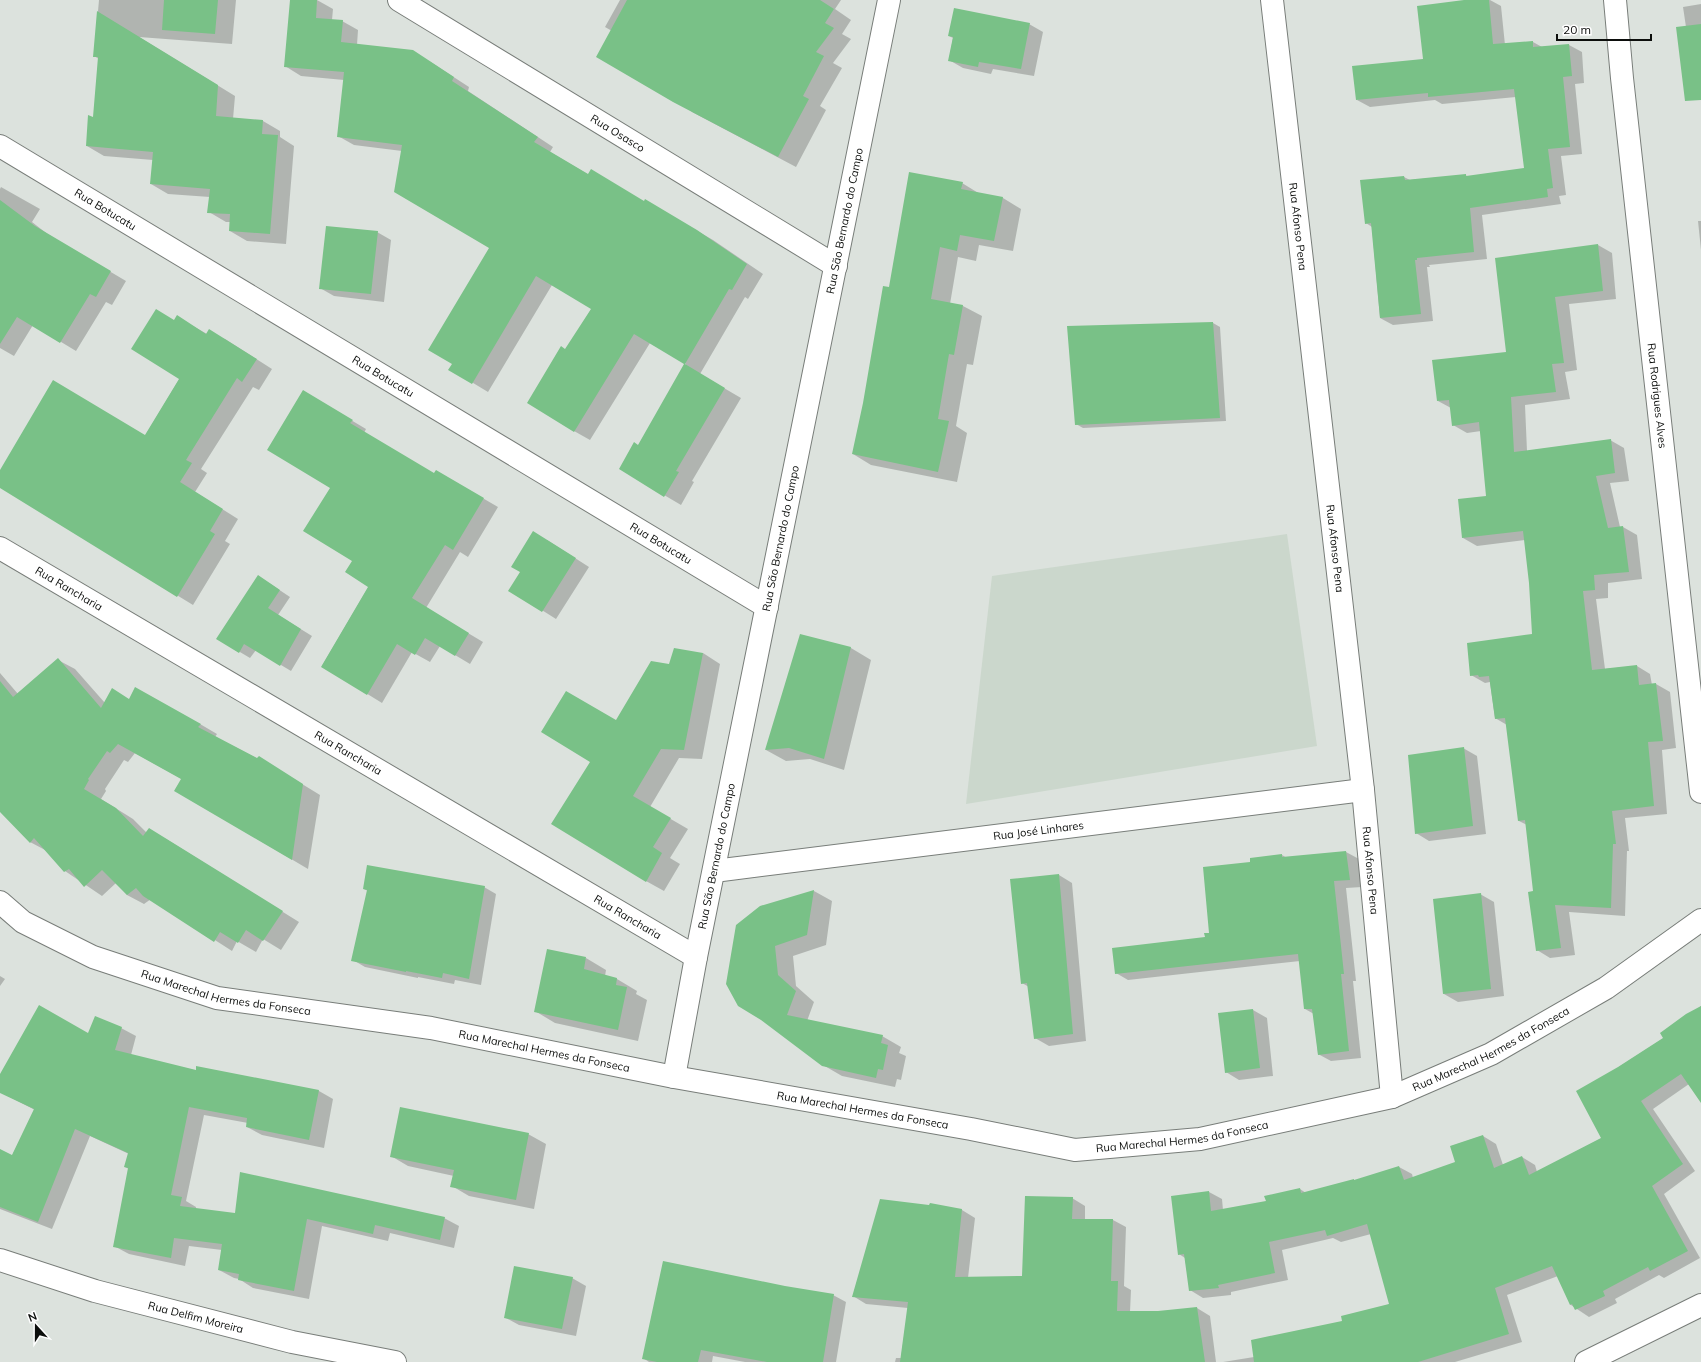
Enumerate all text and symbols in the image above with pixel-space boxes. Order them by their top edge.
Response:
scale bar [1557,16,1651,42]
text: 20 m [1563,22,1591,37]
street label: Rua Osasco [588,111,647,155]
street label: Rua São Bernardo do Campo [823,147,866,295]
street label: Rua Afonso Pena [1286,182,1310,271]
street label: Rua Botucatu [72,185,139,233]
street label: Rua Rodrigues Alves [1644,342,1670,449]
street label: Rua Botucatu [350,352,417,400]
street label: Rua São Bernardo do Campo [759,464,802,613]
street label: Rua Afonso Pena [1323,504,1347,593]
street label: Rua Botucatu [627,519,694,567]
street label: Rua Rancharia [33,563,105,614]
street label: Rua Rancharia [312,727,385,778]
street label: Rua São Bernardo do Campo [695,782,738,930]
street label: Rua José Linhares [992,818,1085,843]
street label: Rua Afonso Pena [1359,826,1382,915]
street label: Rua Rancharia [591,892,664,942]
street label: Rua Marechal Hermes da Fonseca [139,966,312,1018]
street label: Rua Marechal Hermes da Fonseca [1410,1004,1572,1094]
street label: Rua Marechal Hermes da Fonseca [458,1027,631,1075]
street label: Rua Marechal Hermes da Fonseca [776,1088,950,1132]
street label: Rua Marechal Hermes da Fonseca [1095,1117,1270,1155]
street label: Rua Delfim Moreira [147,1298,245,1336]
north arrow [16,1306,56,1346]
text: N [26,1309,39,1325]

